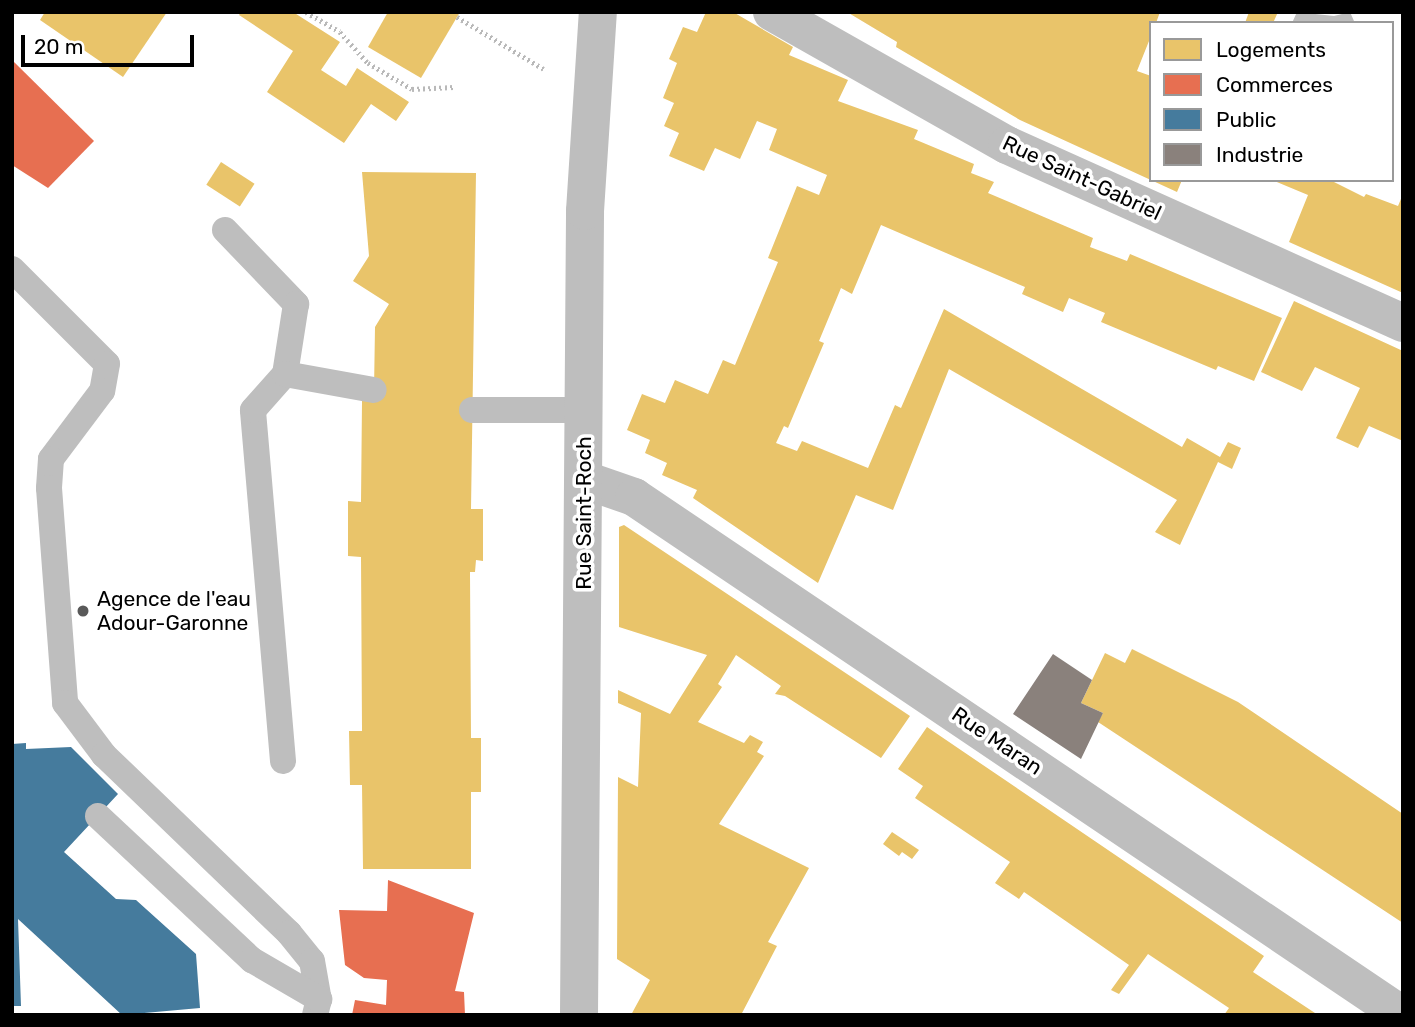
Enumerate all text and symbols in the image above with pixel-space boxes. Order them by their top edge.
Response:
scale bar [24,21,198,65]
legend [1149,21,1394,182]
text: 20 m [34,34,83,59]
text: Logements [1216,37,1326,62]
text: Commerces [1216,72,1333,97]
text: Public [1216,107,1276,132]
street label: Rue Saint-Gabriel [999,130,1165,226]
text: Industrie [1216,142,1303,167]
street label: Rue Saint-Roch [571,436,597,590]
place label: Agence de l'eau Adour-Garonne [97,586,251,636]
marker: Agence de l'eau Adour-Garonne [75,603,91,619]
street label: Rue Maran [947,702,1047,780]

